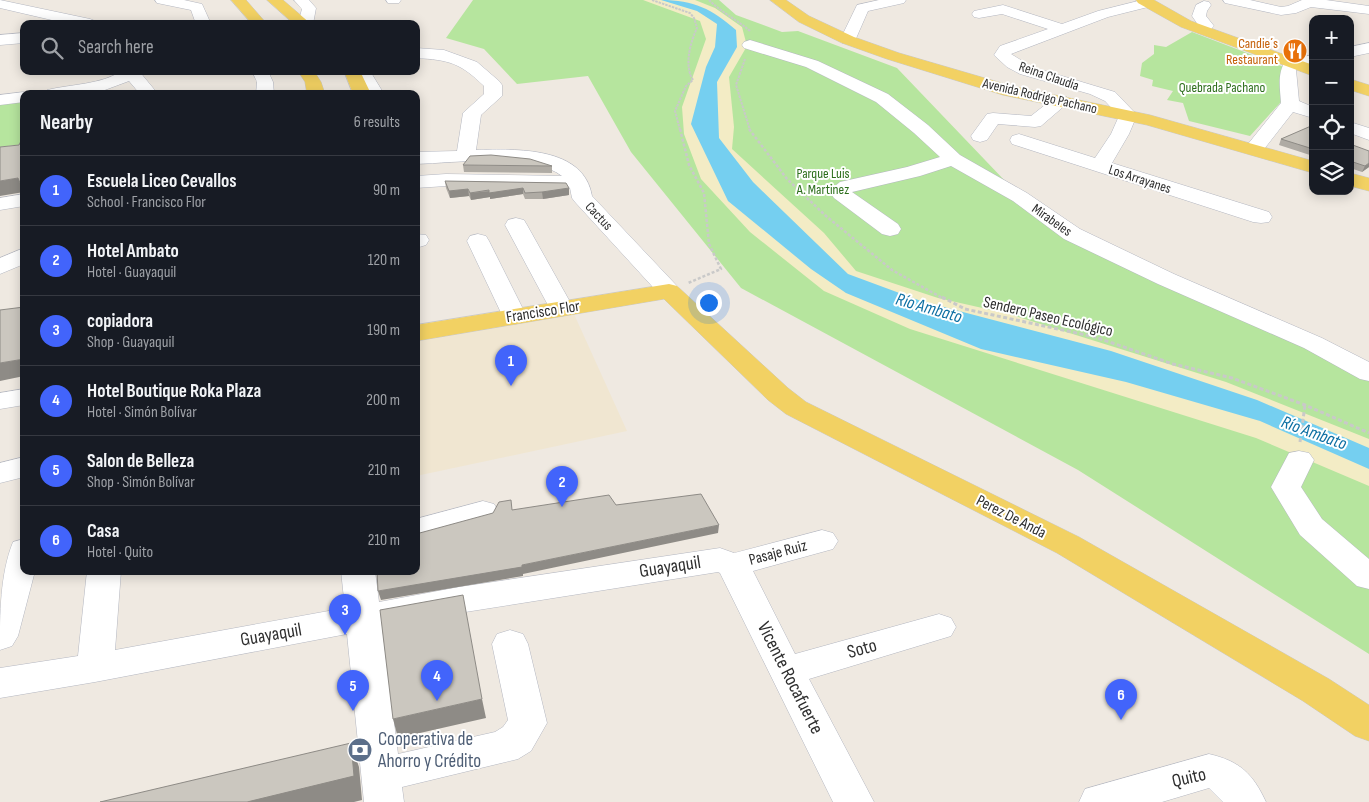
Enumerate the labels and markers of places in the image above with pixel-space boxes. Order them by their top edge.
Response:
place label: Candie´s Restaurant [1226,35,1278,68]
restaurant icon: Candie´s Restaurant [1282,38,1308,64]
pin: 1 [495,345,527,386]
pin: 2 [546,466,578,507]
pin: 3 [329,594,361,635]
pin: 4 [421,660,453,701]
pin: 5 [337,670,369,711]
pin: 6 [1105,679,1137,720]
place label: Cooperativa de Ahorro y Crédito [377,728,481,773]
bank icon: Cooperativa de Ahorro y Crédito [347,737,373,763]

